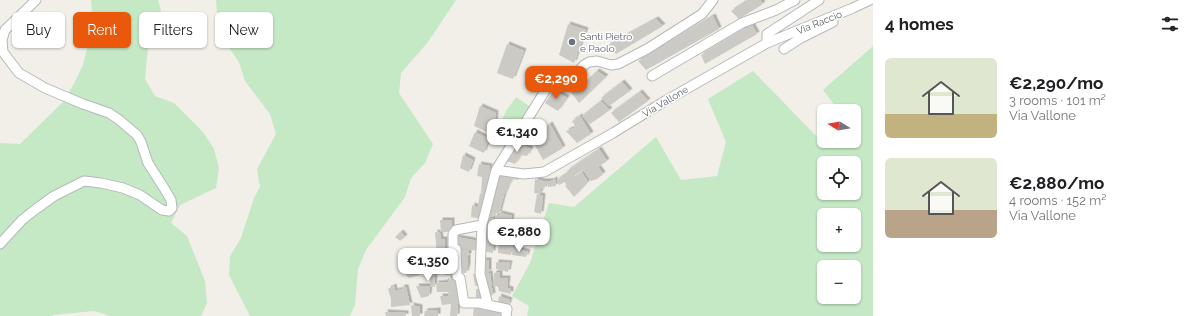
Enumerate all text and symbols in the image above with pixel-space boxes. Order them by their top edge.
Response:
street label: Via Raccio [795,8,844,37]
chip: Buy [12,12,65,48]
chip: Rent [73,12,131,48]
chip: Filters [139,12,207,48]
chip: New [215,12,273,48]
icon: filters [1159,13,1181,35]
text: 4 homes [885,14,954,34]
place label: Santi Pietro e Paolo [580,31,632,54]
marker: Santi Pietro e Paolo [567,37,577,47]
pin: €2,290 [523,66,589,100]
text: €2,290 [534,71,578,86]
text: €2,290/mo [1009,73,1103,93]
icon: home [917,74,965,122]
street label: Via Vallone [640,83,690,119]
text: 3 rooms · 101 m² [1009,93,1106,108]
north arrow [817,104,861,148]
map controls [817,104,861,304]
text: Via Vallone [1009,108,1076,123]
pin: €1,340 [484,119,550,153]
text: €1,340 [496,124,538,139]
button: locate [817,156,861,200]
text: €2,880/mo [1009,173,1104,193]
icon: home [917,174,965,222]
text: 4 rooms · 152 m² [1009,193,1106,208]
button: + [817,208,861,252]
text: Via Vallone [1009,208,1076,223]
pin: €2,880 [486,219,552,253]
text: €2,880 [497,224,541,239]
pin: €1,350 [395,248,461,282]
text: €1,350 [407,253,449,268]
button: − [817,260,861,304]

